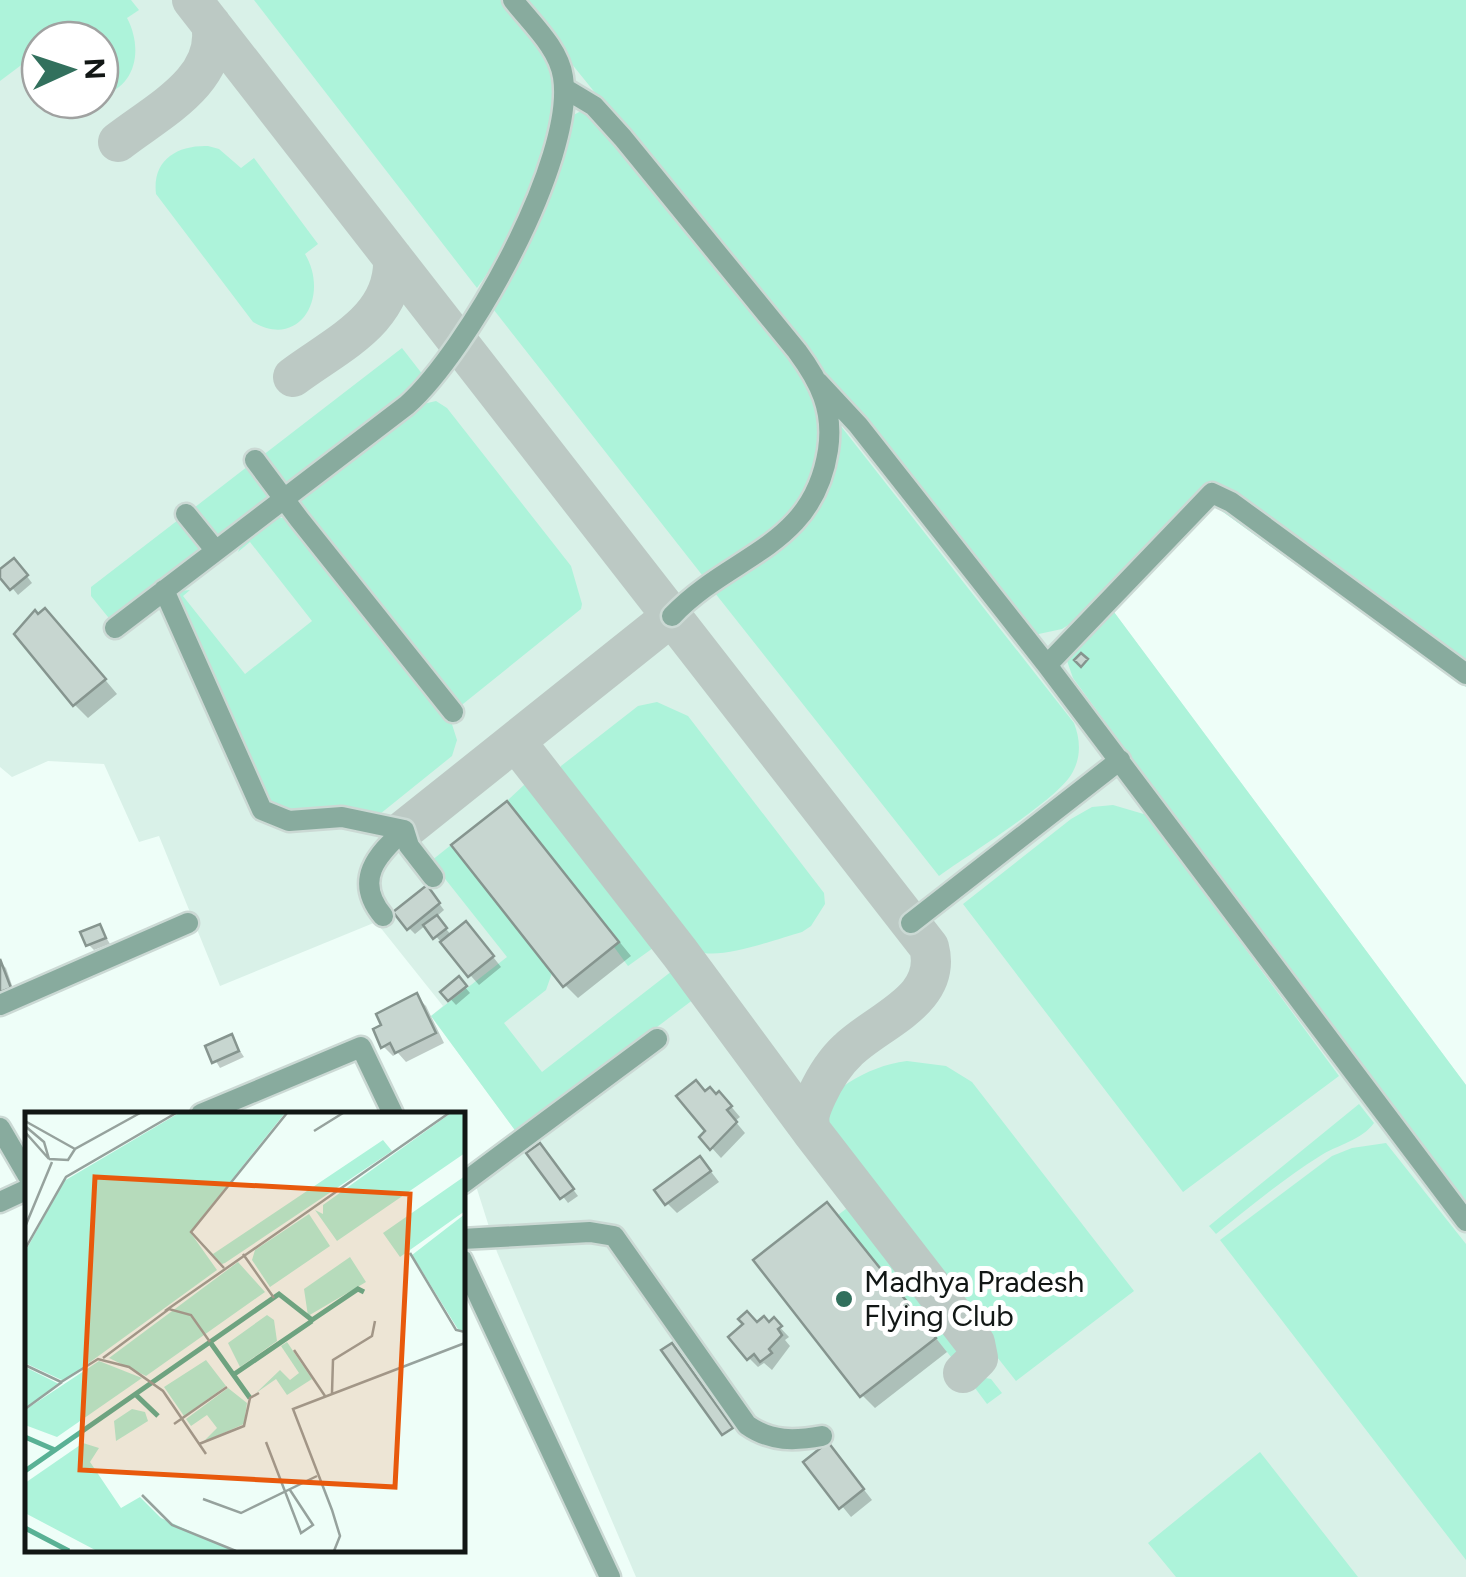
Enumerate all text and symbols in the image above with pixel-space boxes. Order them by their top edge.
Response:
north arrow [20,20,120,120]
text: N [77,57,113,80]
inset map [25,1112,465,1552]
place label: Madhya Pradesh Flying Club [864,1263,1084,1334]
marker: Madhya Pradesh Flying Club [833,1288,855,1310]

